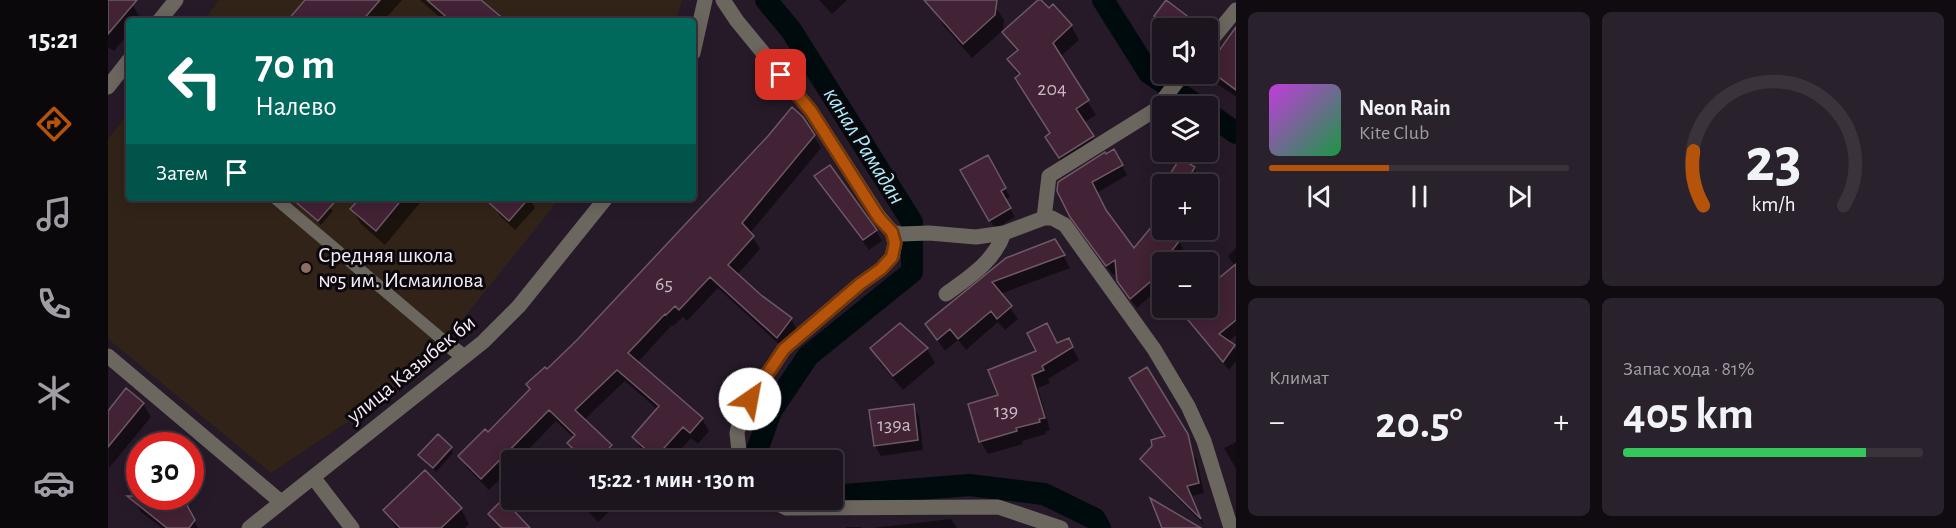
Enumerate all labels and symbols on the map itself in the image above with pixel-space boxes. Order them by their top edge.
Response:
pin [755,49,806,100]
house number: 204 [1037,79,1067,99]
water label: канал Рамадан [819,83,909,209]
place label: Средняя школа №5 им. Исмаилова [318,244,484,291]
marker: Средняя школа №5 им. Исмаилова [299,261,313,275]
house number: 65 [655,274,673,294]
street label: улица Казыбек би [342,311,479,428]
position arrow [718,367,782,431]
house number: 139 [994,401,1018,421]
house number: 139а [877,415,911,435]
speed limit sign: 30 [126,432,204,510]

